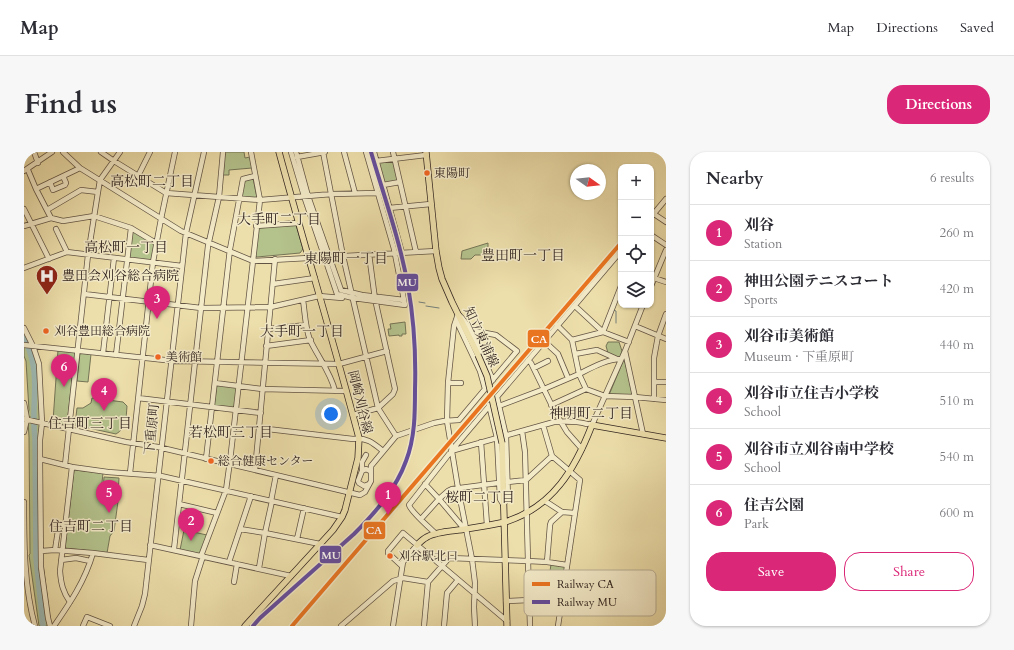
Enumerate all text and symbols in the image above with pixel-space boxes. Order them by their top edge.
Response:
text: Map [20,15,59,41]
text: Map [828,18,854,37]
text: Directions [876,18,938,37]
text: Saved [960,18,994,37]
text: Find us [24,85,117,123]
button: Directions [887,85,990,124]
north arrow [570,164,606,200]
map controls [618,164,654,308]
button: + [618,164,654,200]
place label: 東陽町 [434,165,470,181]
text: Nearby [706,167,763,190]
marker: 東陽町 [422,168,432,178]
text: 6 results [930,169,974,187]
district label: 高松町二丁目 [110,172,194,191]
button: − [618,200,654,236]
district label: 大手町二丁目 [237,210,321,229]
text: 刈谷 [744,215,774,235]
text: 1 [716,224,722,242]
text: 260 m [940,224,974,242]
text: Station [744,235,782,253]
button: locate [618,236,654,272]
district label: 高松町一丁目 [84,238,168,257]
district label: 豊田町一丁目 [481,246,565,265]
district label: 東陽町一丁目 [304,249,388,268]
hospital icon: 豊田会刈谷総合病院 [34,263,60,296]
place label: 豊田会刈谷総合病院 [62,267,179,285]
text: 神田公園テニスコート [744,271,893,291]
button: layers [618,272,654,308]
line badge: MU [396,273,419,292]
text: MU [397,275,417,290]
text: 2 [716,280,722,298]
text: 420 m [940,280,974,298]
pin: 3 [144,286,170,319]
text: Sports [744,291,778,309]
street label: 知立東浦線 [459,304,503,370]
district label: 大手町一丁目 [260,322,344,341]
place label: 刈谷豊田総合病院 [54,323,150,339]
marker: 刈谷豊田総合病院 [41,326,51,336]
text: 刈谷市美術館 [744,326,834,346]
line badge: CA [527,329,550,348]
text: CA [531,332,548,347]
text: 3 [716,336,722,354]
text: 440 m [940,336,974,354]
text: Museum · 下重原町 [744,348,854,366]
place label: 美術館 [166,349,202,365]
marker: 美術館 [153,352,163,362]
pin: 6 [51,354,77,387]
street label: 岡崎刈谷線 [343,368,377,436]
pin: 4 [91,378,117,411]
text: 刈谷市立住吉小学校 [744,383,879,403]
text: 4 [716,392,722,410]
text: 510 m [940,392,974,410]
street label: 下重原町 [140,402,164,456]
text: School [744,403,781,421]
your location [321,404,341,424]
district label: 神明町二丁目 [549,404,633,423]
district label: 住吉町三丁目 [48,414,132,433]
district label: 若松町三丁目 [189,423,273,442]
text: 刈谷市立刈谷南中学校 [744,439,894,459]
text: 5 [716,448,722,466]
text: 540 m [940,448,974,466]
place label: 総合健康センター [218,453,314,469]
marker: 総合健康センター [206,456,216,466]
text: School [744,459,781,477]
pin: 5 [96,480,122,513]
pin: 1 [375,482,401,515]
district label: 桜町二丁目 [445,488,515,507]
text: 住吉公園 [744,495,804,515]
text: 6 [716,504,722,522]
text: 600 m [940,504,974,522]
pin: 2 [178,508,204,541]
text: Park [744,515,769,533]
district label: 住吉町二丁目 [49,517,133,536]
line badge: CA [363,521,386,540]
text: CA [366,523,383,538]
line badge: MU [319,545,342,564]
text: MU [321,548,341,563]
place label: 刈谷駅北口 [398,548,458,564]
marker: 刈谷駅北口 [385,551,395,561]
button: Save [706,552,836,591]
button: Share [844,552,974,591]
legend [524,570,656,616]
text: Railway CA [557,577,614,592]
text: Railway MU [557,595,617,610]

